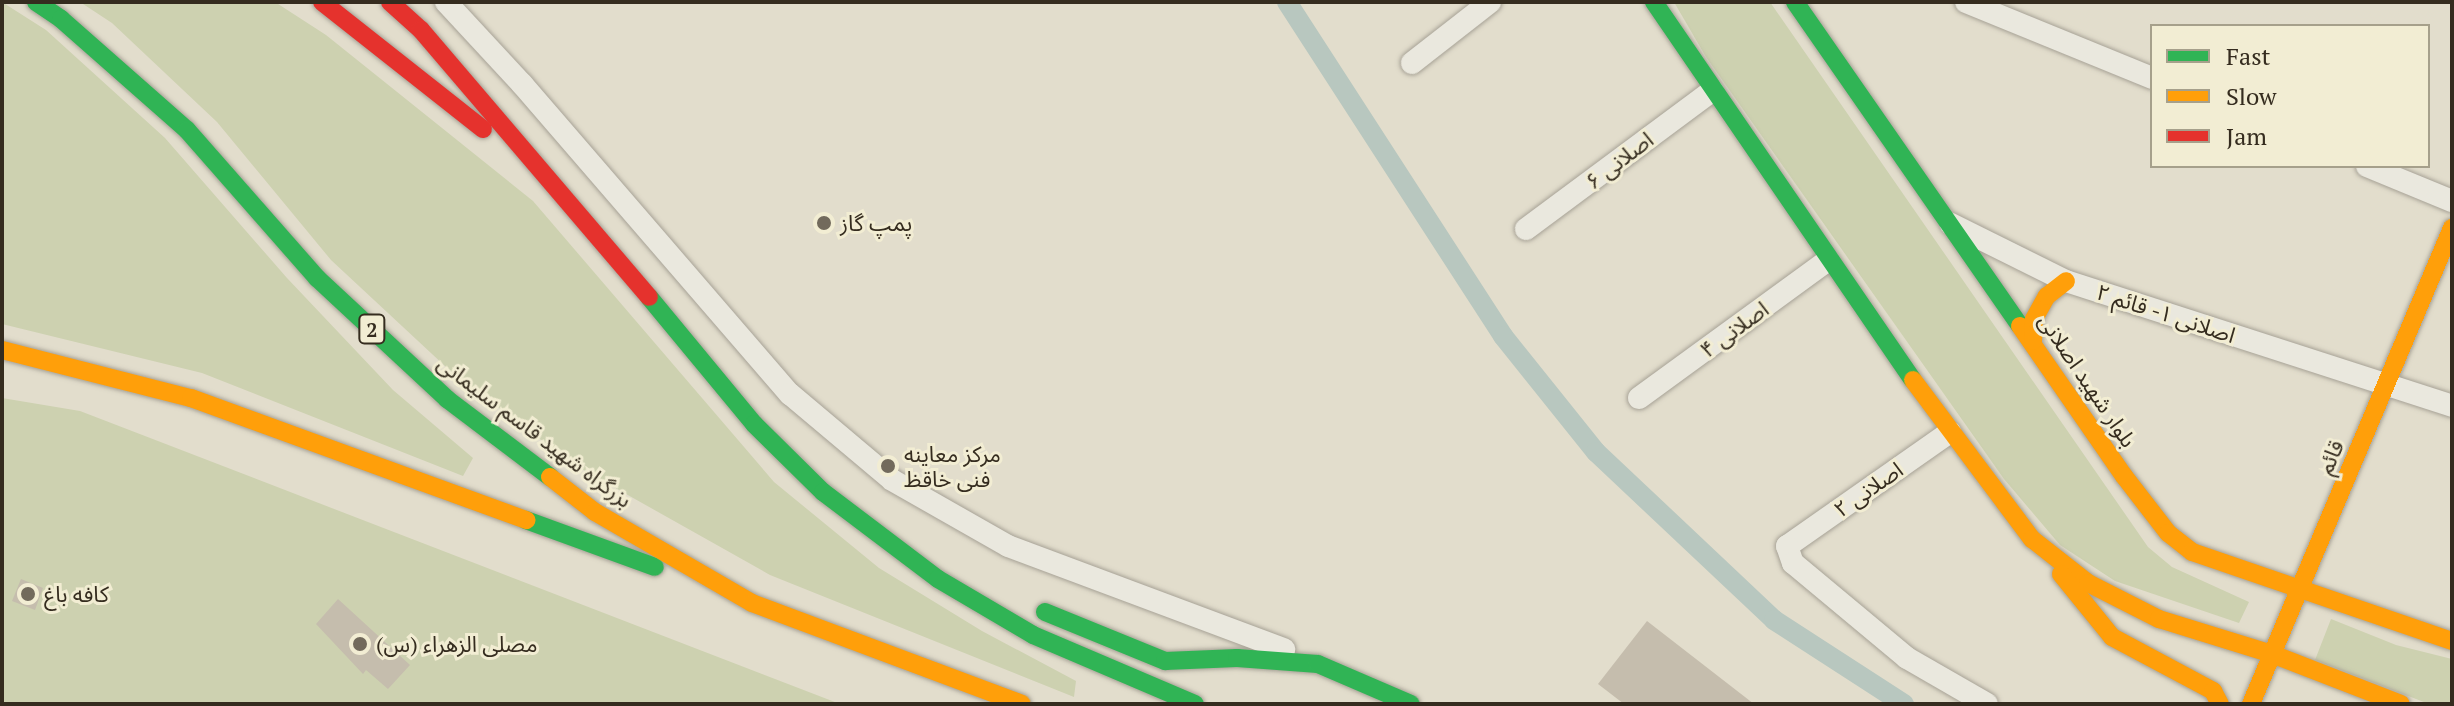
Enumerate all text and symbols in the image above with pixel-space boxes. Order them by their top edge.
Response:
legend [2150,24,2430,168]
text: Fast [2226,40,2270,72]
text: Slow [2226,80,2277,112]
text: Jam [2226,120,2267,152]
street label: اصلانی ۶ [1580,126,1658,194]
place label: پمپ گاز [840,210,912,236]
marker: پمپ گاز [815,214,833,232]
street label: اصلانی ۱- قائم ۲ [2093,278,2239,348]
street label: اصلانی ۴ [1695,295,1773,363]
street label: بلوار شهید اصلانی [2034,308,2142,452]
road number: 2 [358,313,386,345]
street label: بزرگراه شهید قاسم سلیمانی [433,349,637,513]
street label: قائم [2311,436,2349,478]
place label: مرکز معاینه فنی خاقظ [904,440,1001,492]
street label: اصلانی ۲ [1828,456,1908,522]
marker: مرکز معاینه فنی خاقظ [879,457,897,475]
place label: کافه باغ [44,581,109,607]
marker: کافه باغ [19,585,37,603]
place label: مصلی الزهراء (س) [376,631,537,657]
marker: مصلی الزهراء (س) [351,635,369,653]

